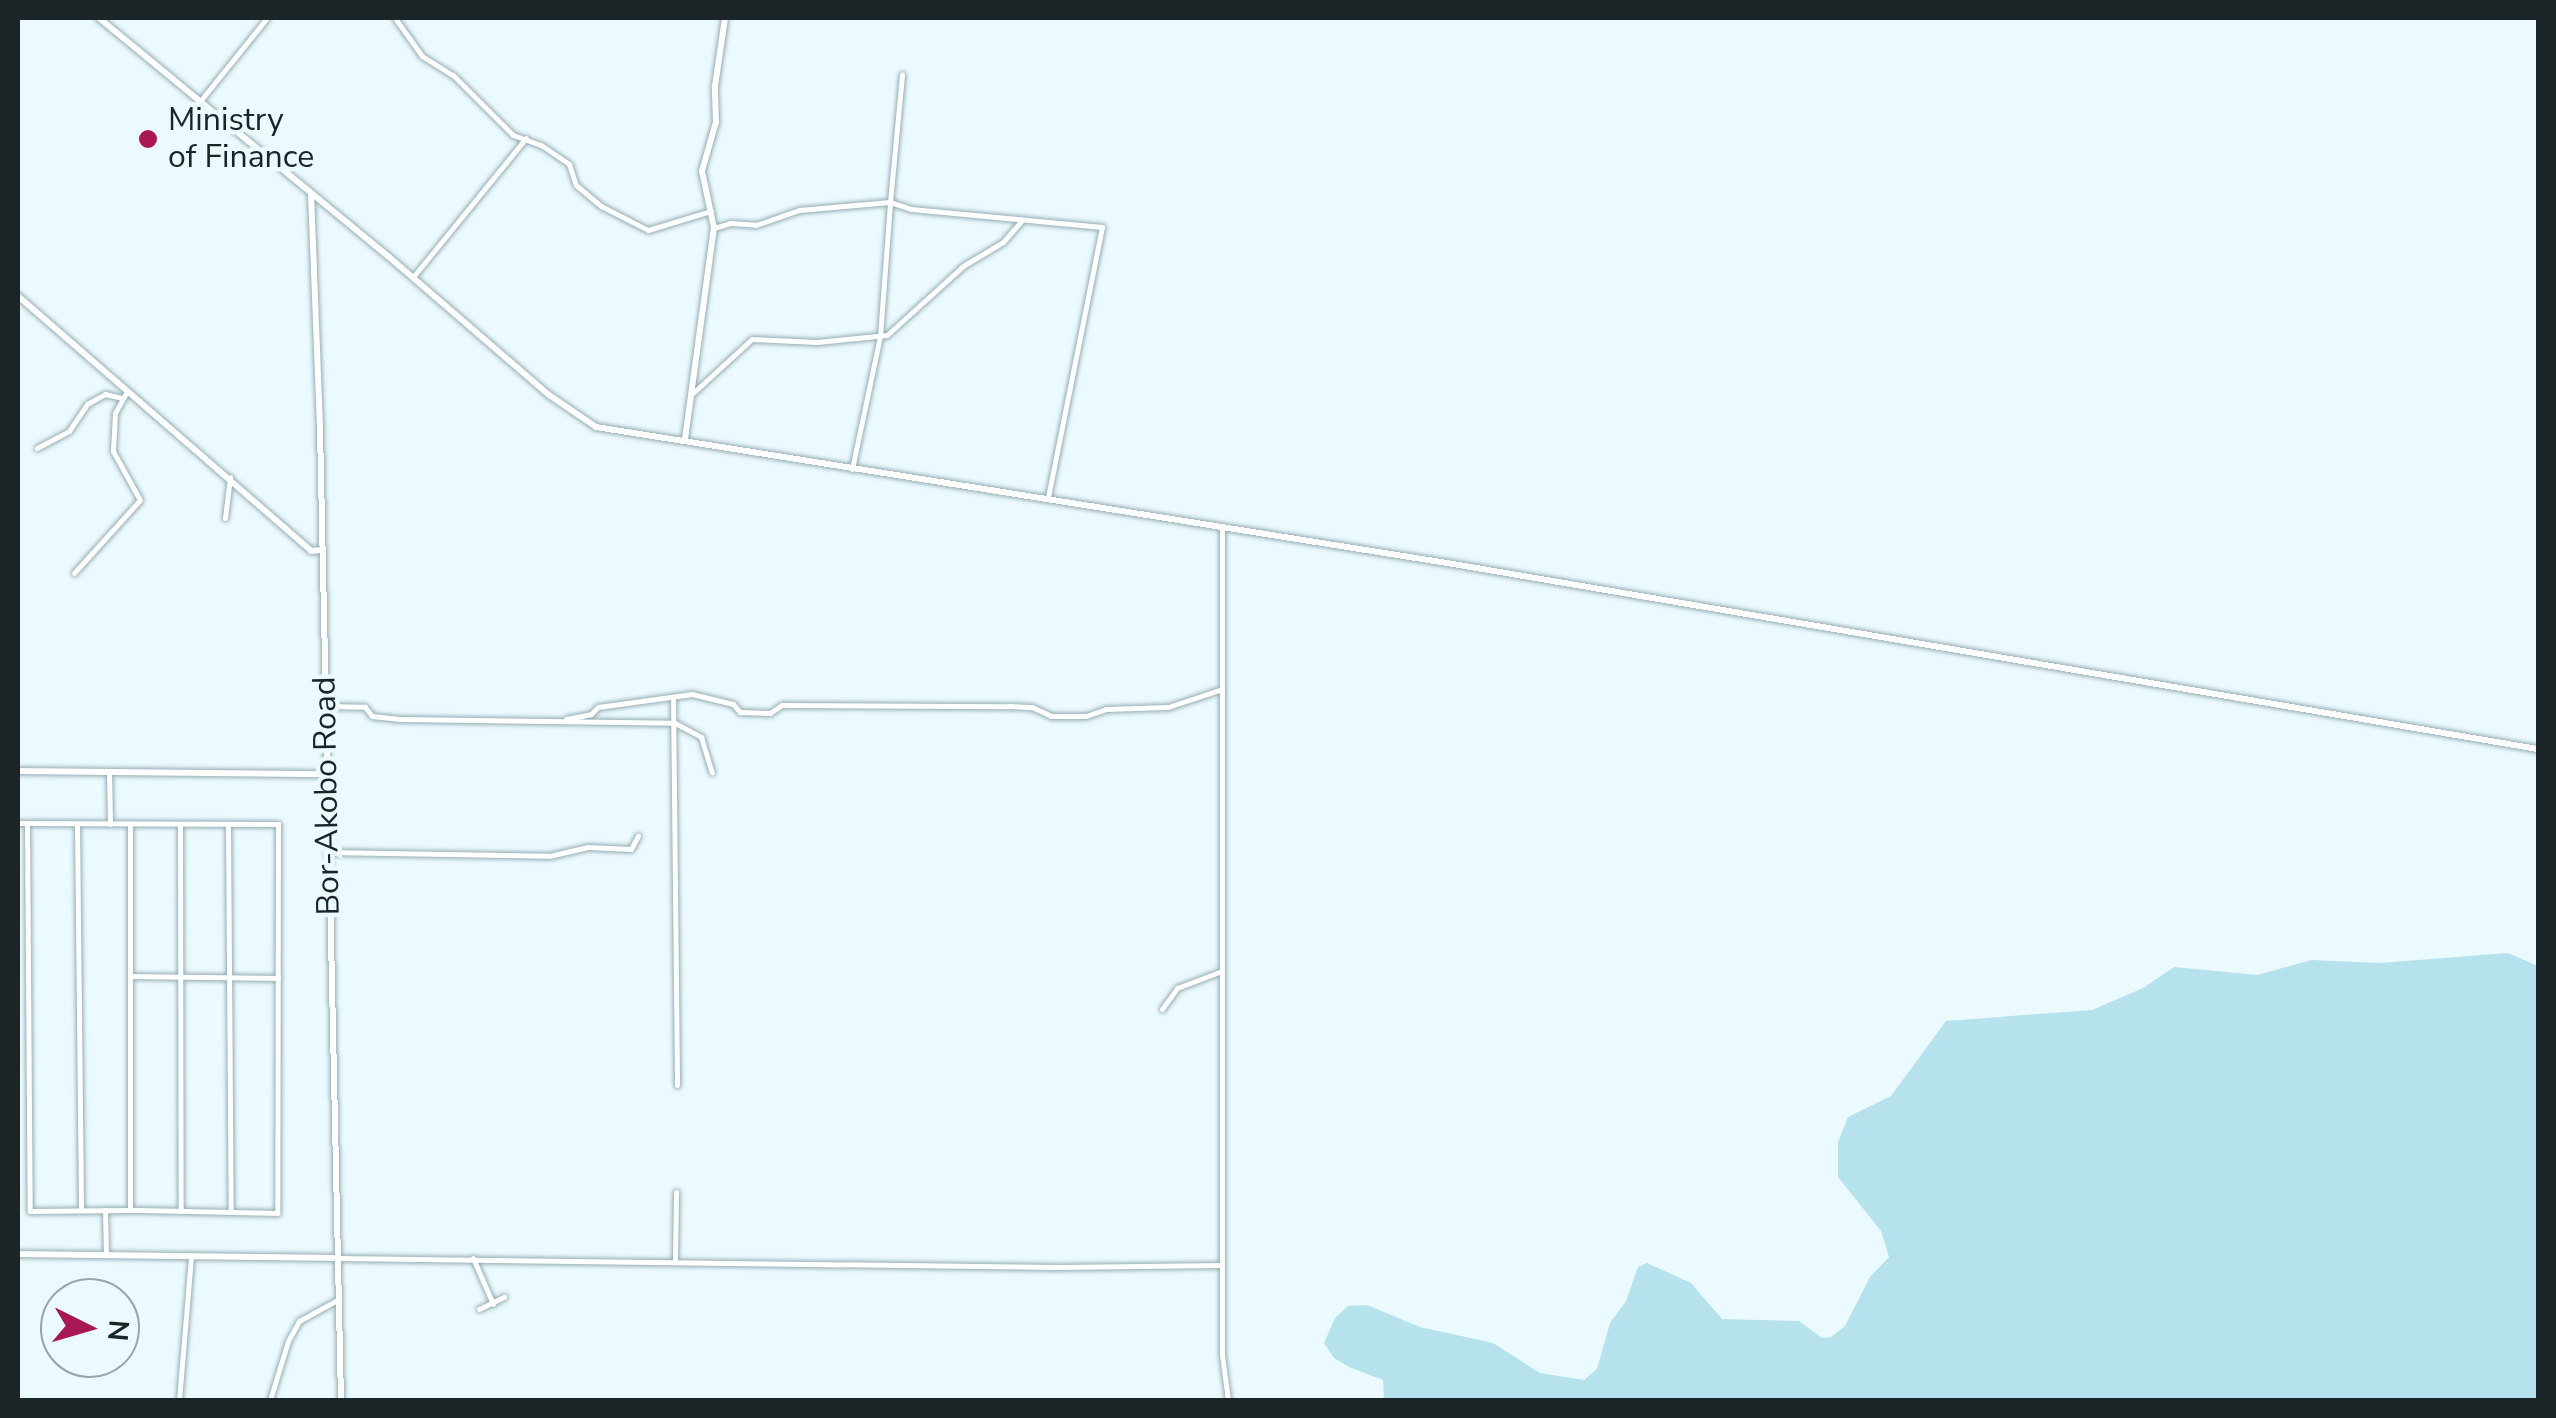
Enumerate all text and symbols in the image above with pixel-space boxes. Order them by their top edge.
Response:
place label: Ministry of Finance [168,102,314,177]
marker: Ministry of Finance [137,128,159,150]
street label: Bor-Akobo Road [306,676,348,916]
north arrow [40,1278,140,1378]
text: N [98,1318,138,1343]

